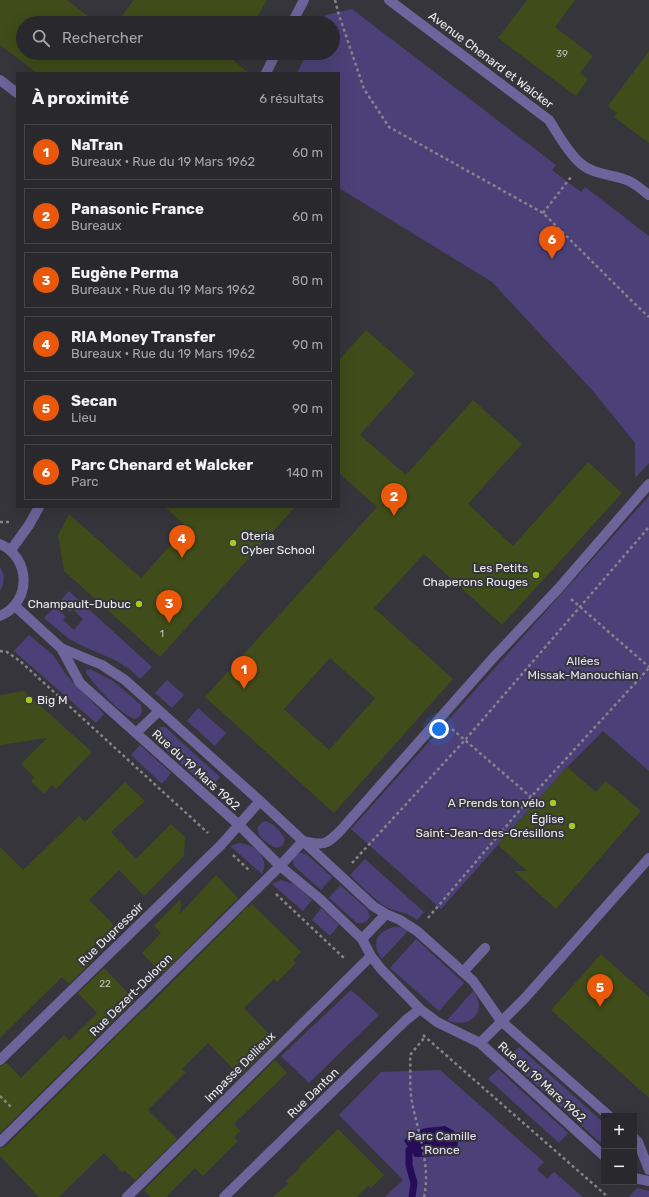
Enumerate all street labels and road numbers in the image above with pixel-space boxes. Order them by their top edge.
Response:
street label: Avenue Chenard et Walcker [426,9,556,112]
street label: Rue du 19 Mars 1962 [149,727,243,813]
street label: Rue Dupressoir [76,899,147,969]
street label: Rue Dezert-Doloron [87,951,175,1039]
street label: Impasse Dellieux [202,1029,278,1105]
street label: Rue du 19 Mars 1962 [495,1039,589,1125]
street label: Rue Danton [285,1065,341,1121]

